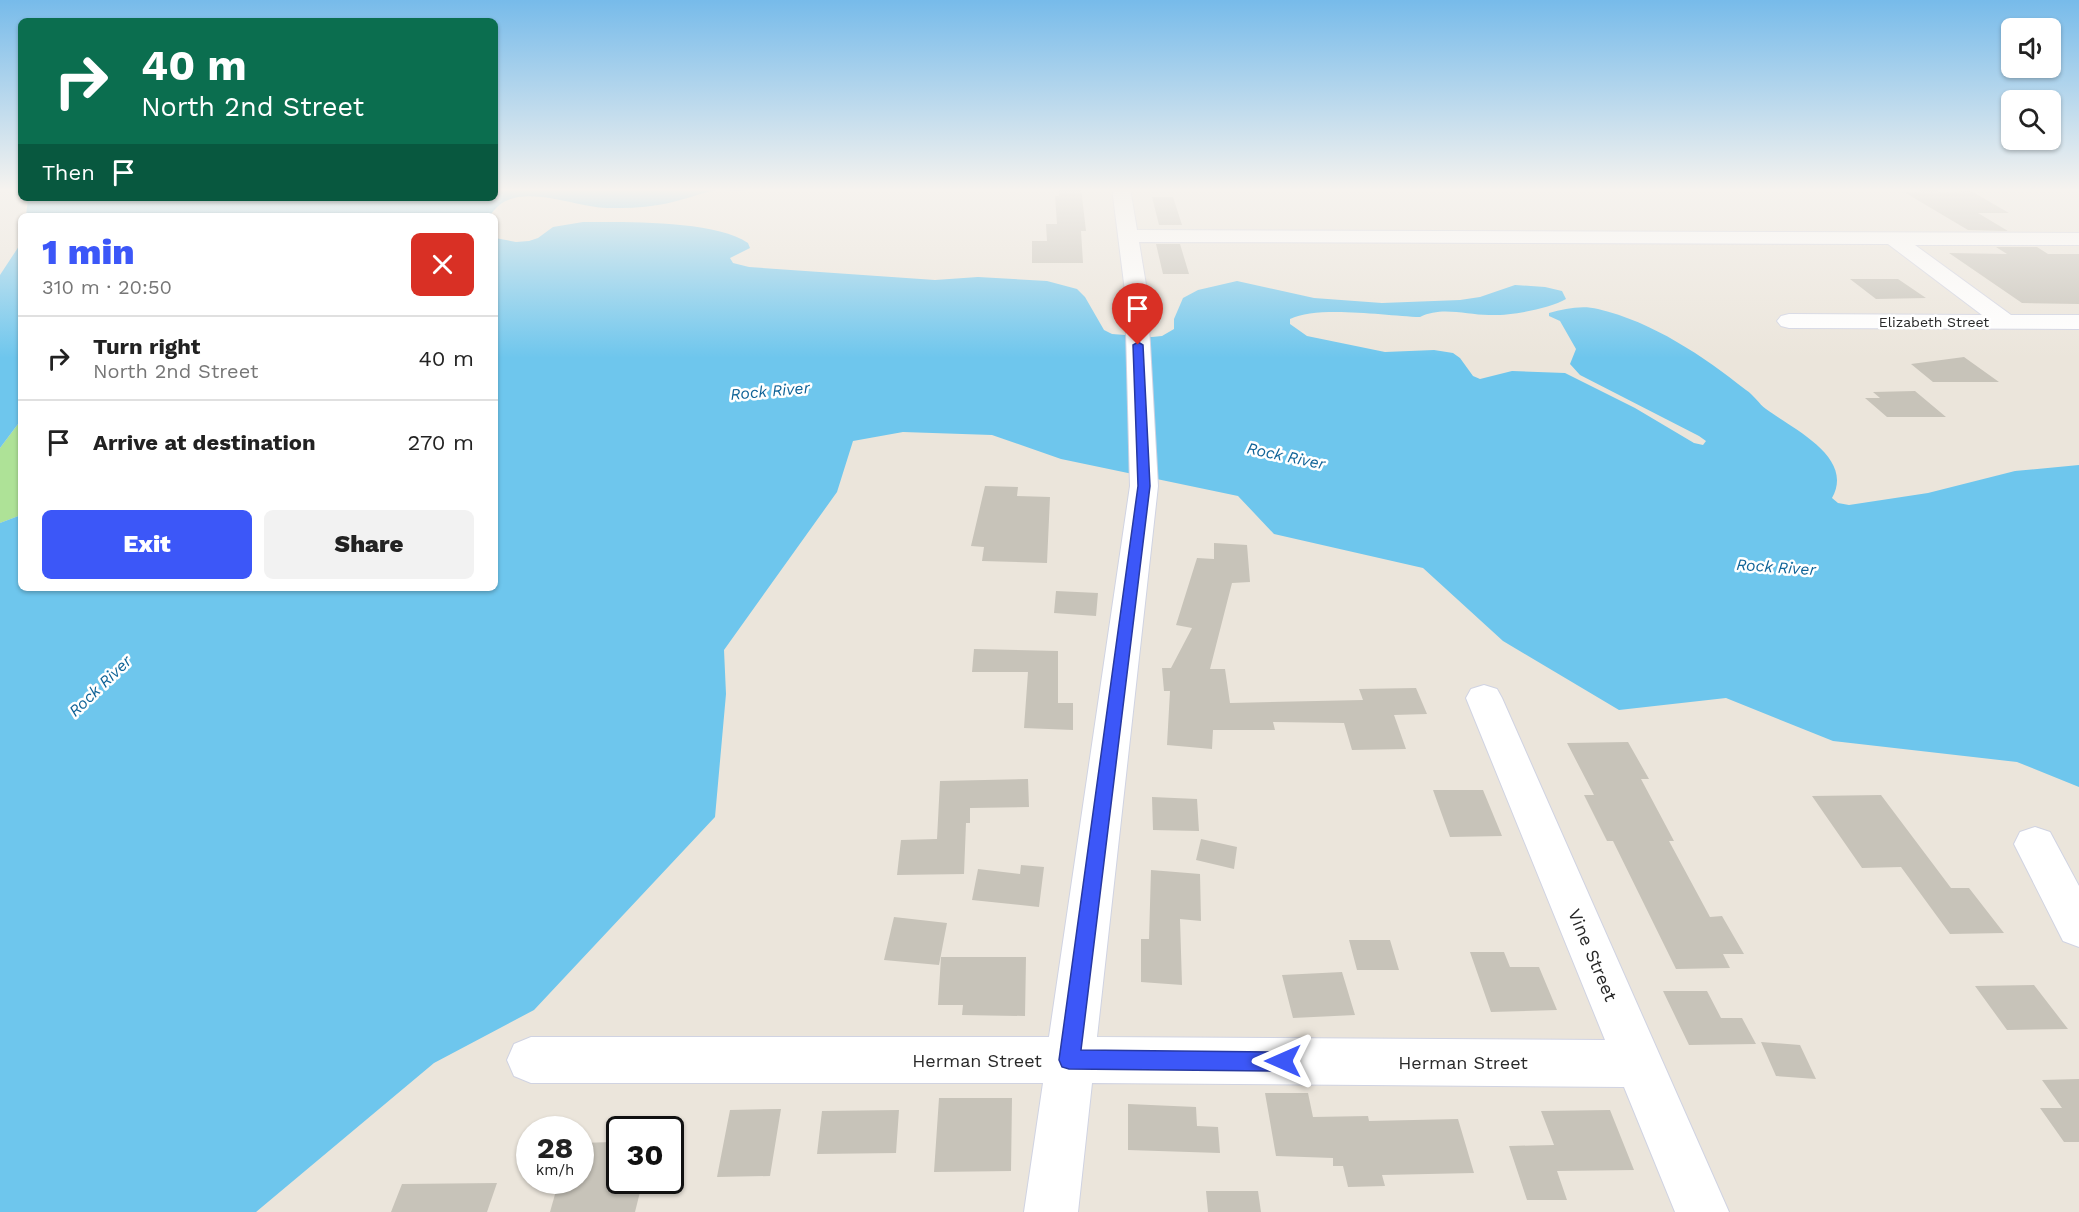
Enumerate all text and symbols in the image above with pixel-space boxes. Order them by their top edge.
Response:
map controls [2001,18,2061,150]
button: sound [2001,18,2061,78]
text: 40 m [141,41,247,90]
icon: right [42,42,120,120]
button: search [2001,90,2061,150]
text: North 2nd Street [141,91,364,123]
icon: arrive [107,156,140,189]
text: Then [42,160,95,185]
text: 1 min [42,231,135,273]
button: close [411,233,474,296]
text: 310 m · 20:50 [42,275,172,299]
pin [1112,283,1163,345]
icon: arrive [1121,292,1154,325]
street label: Elizabeth Street [1879,314,1989,330]
text: Turn right [93,334,200,359]
icon: right [42,342,75,375]
text: 40 m [418,346,474,371]
text: North 2nd Street [93,359,258,383]
water label: Rock River [730,378,811,404]
icon: arrive [42,426,75,459]
text: Arrive at destination [93,430,316,455]
text: 270 m [408,430,474,455]
water label: Rock River [1245,438,1328,474]
button: Exit [42,510,252,579]
button: Share [264,510,474,579]
water label: Rock River [1736,555,1817,579]
water label: Rock River [65,651,136,720]
street label: Vine Street [1564,906,1622,1005]
position arrow [1251,1029,1315,1093]
street label: Herman Street [912,1050,1042,1071]
street label: Herman Street [1398,1052,1528,1073]
speed limit sign: 30 [606,1116,684,1194]
text: 28 [537,1130,573,1165]
text: km/h [536,1161,574,1179]

